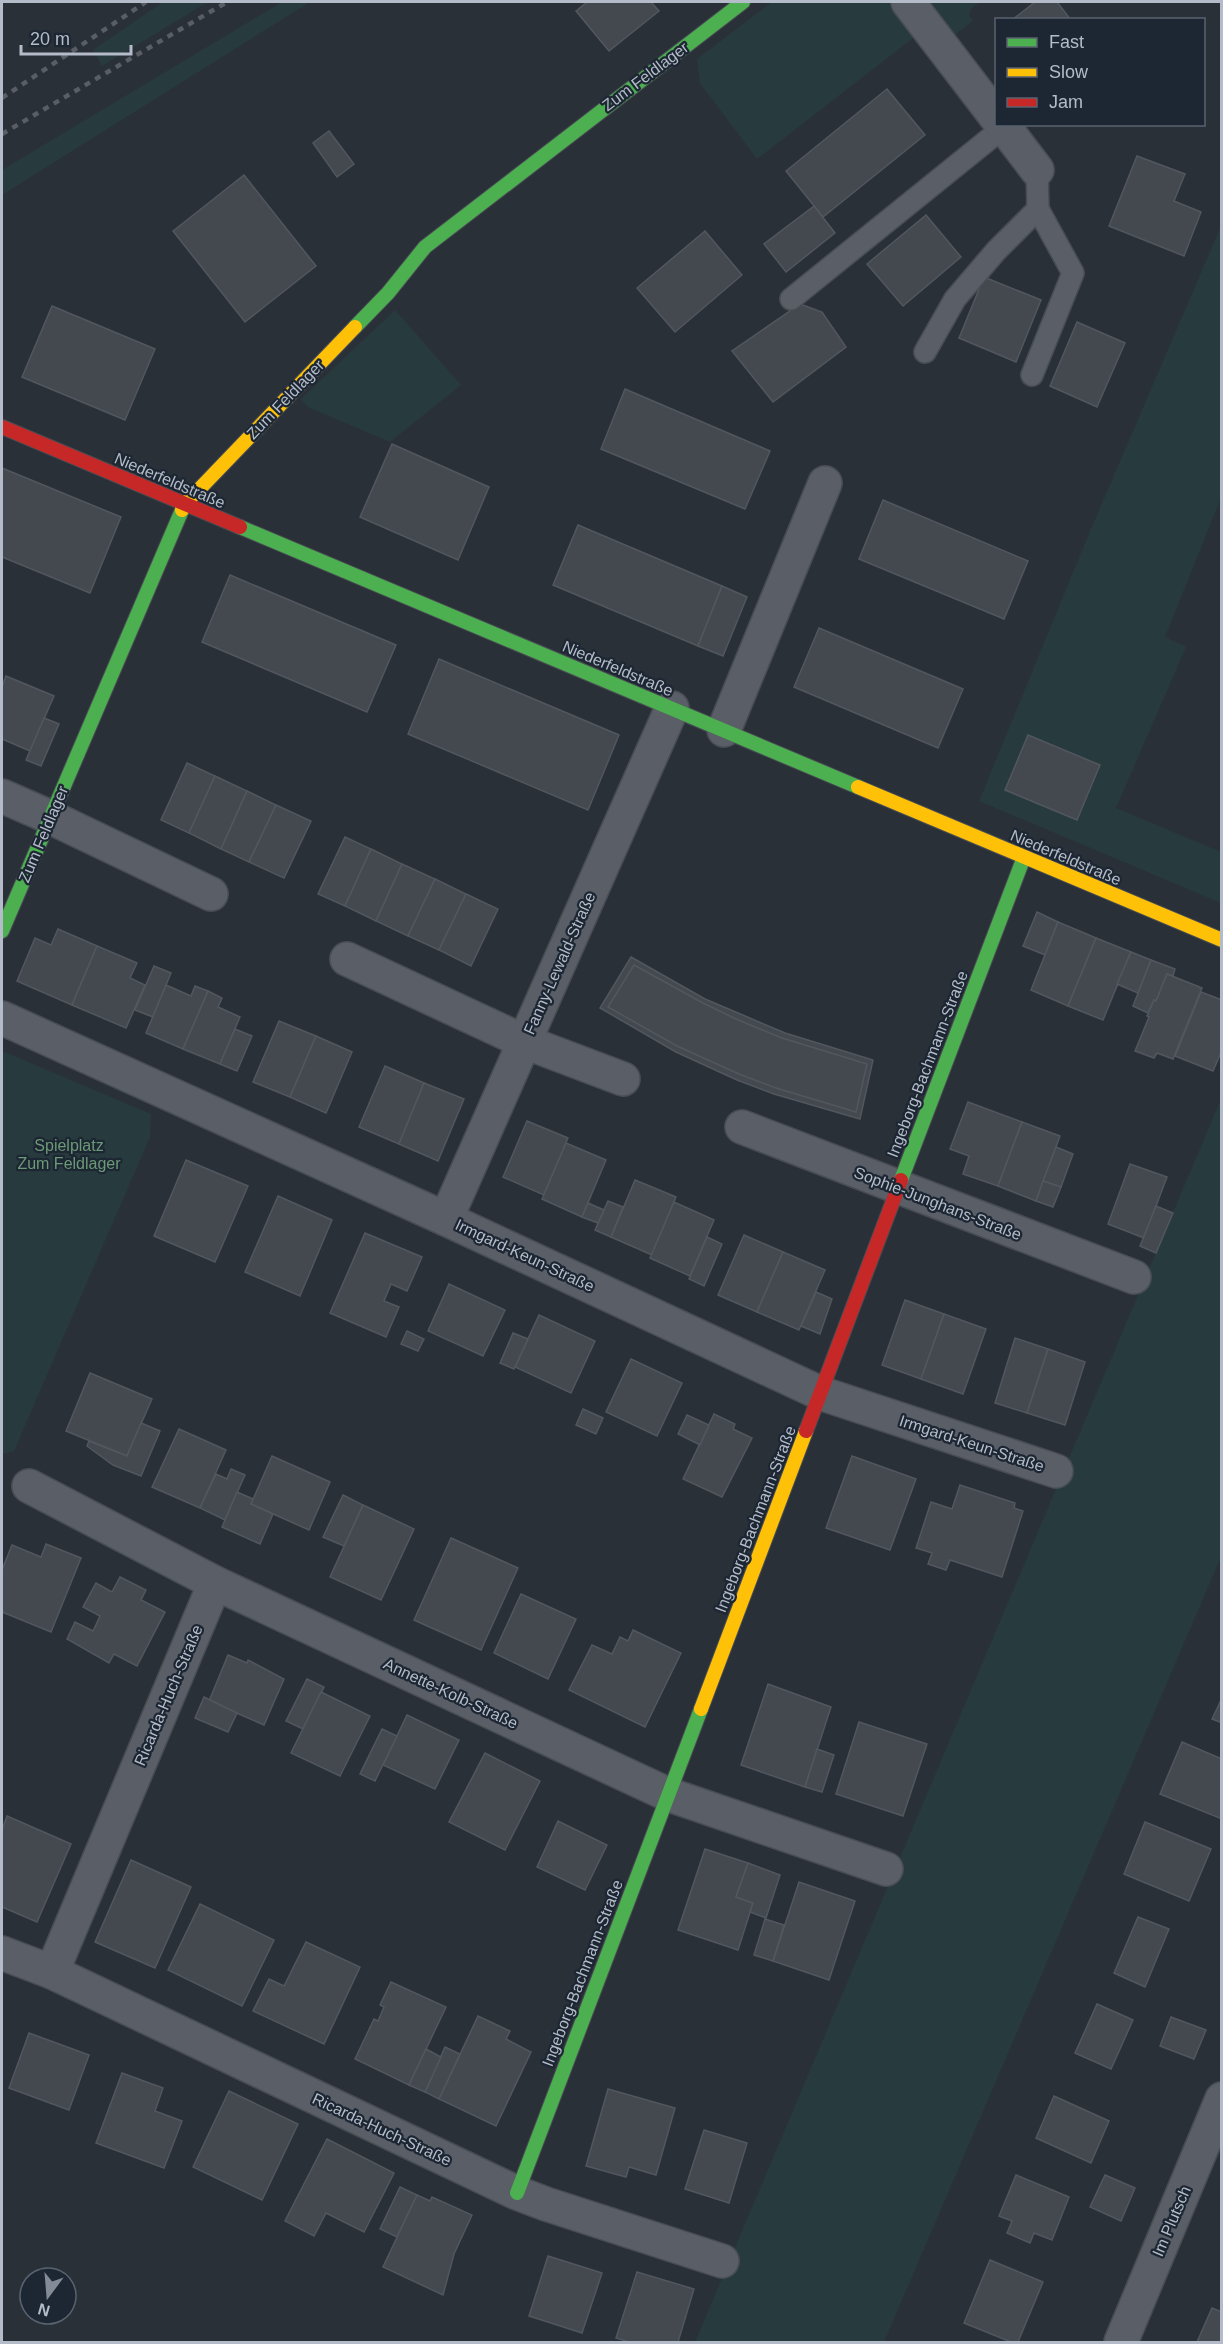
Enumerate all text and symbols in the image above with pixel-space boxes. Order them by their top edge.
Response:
scale bar [21,18,130,56]
legend [995,18,1205,126]
text: 20 m [30,29,70,49]
text: Fast [1049,32,1084,52]
street label: Zum Feldlager [599,38,692,114]
text: Slow [1049,62,1089,82]
text: Jam [1049,92,1083,112]
street label: Zum Feldlager [243,356,328,442]
street label: Niederfeldstraße [112,450,228,511]
street label: Niederfeldstraße [560,638,676,699]
street label: Zum Feldlager [15,783,72,885]
street label: Niederfeldstraße [1008,827,1124,888]
street label: Fanny-Lewald-Straße [520,889,599,1037]
street label: Ingeborg-Bachmann-Straße [884,968,971,1160]
park label: Spielplatz Zum Feldlager [17,1137,121,1172]
street label: Sophie-Junghans-Straße [852,1164,1024,1243]
street label: Irmgard-Keun-Straße [453,1216,597,1295]
street label: Irmgard-Keun-Straße [897,1412,1046,1475]
street label: Ingeborg-Bachmann-Straße [712,1423,799,1615]
street label: Ricarda-Huch-Straße [131,1622,206,1768]
street label: Annette-Kolb-Straße [381,1655,521,1732]
street label: Ingeborg-Bachmann-Straße [539,1877,626,2069]
street label: Ricarda-Huch-Straße [310,2090,454,2169]
street label: Im Plutsch [1149,2183,1194,2259]
north arrow [18,2266,78,2326]
text: N [36,2300,52,2320]

